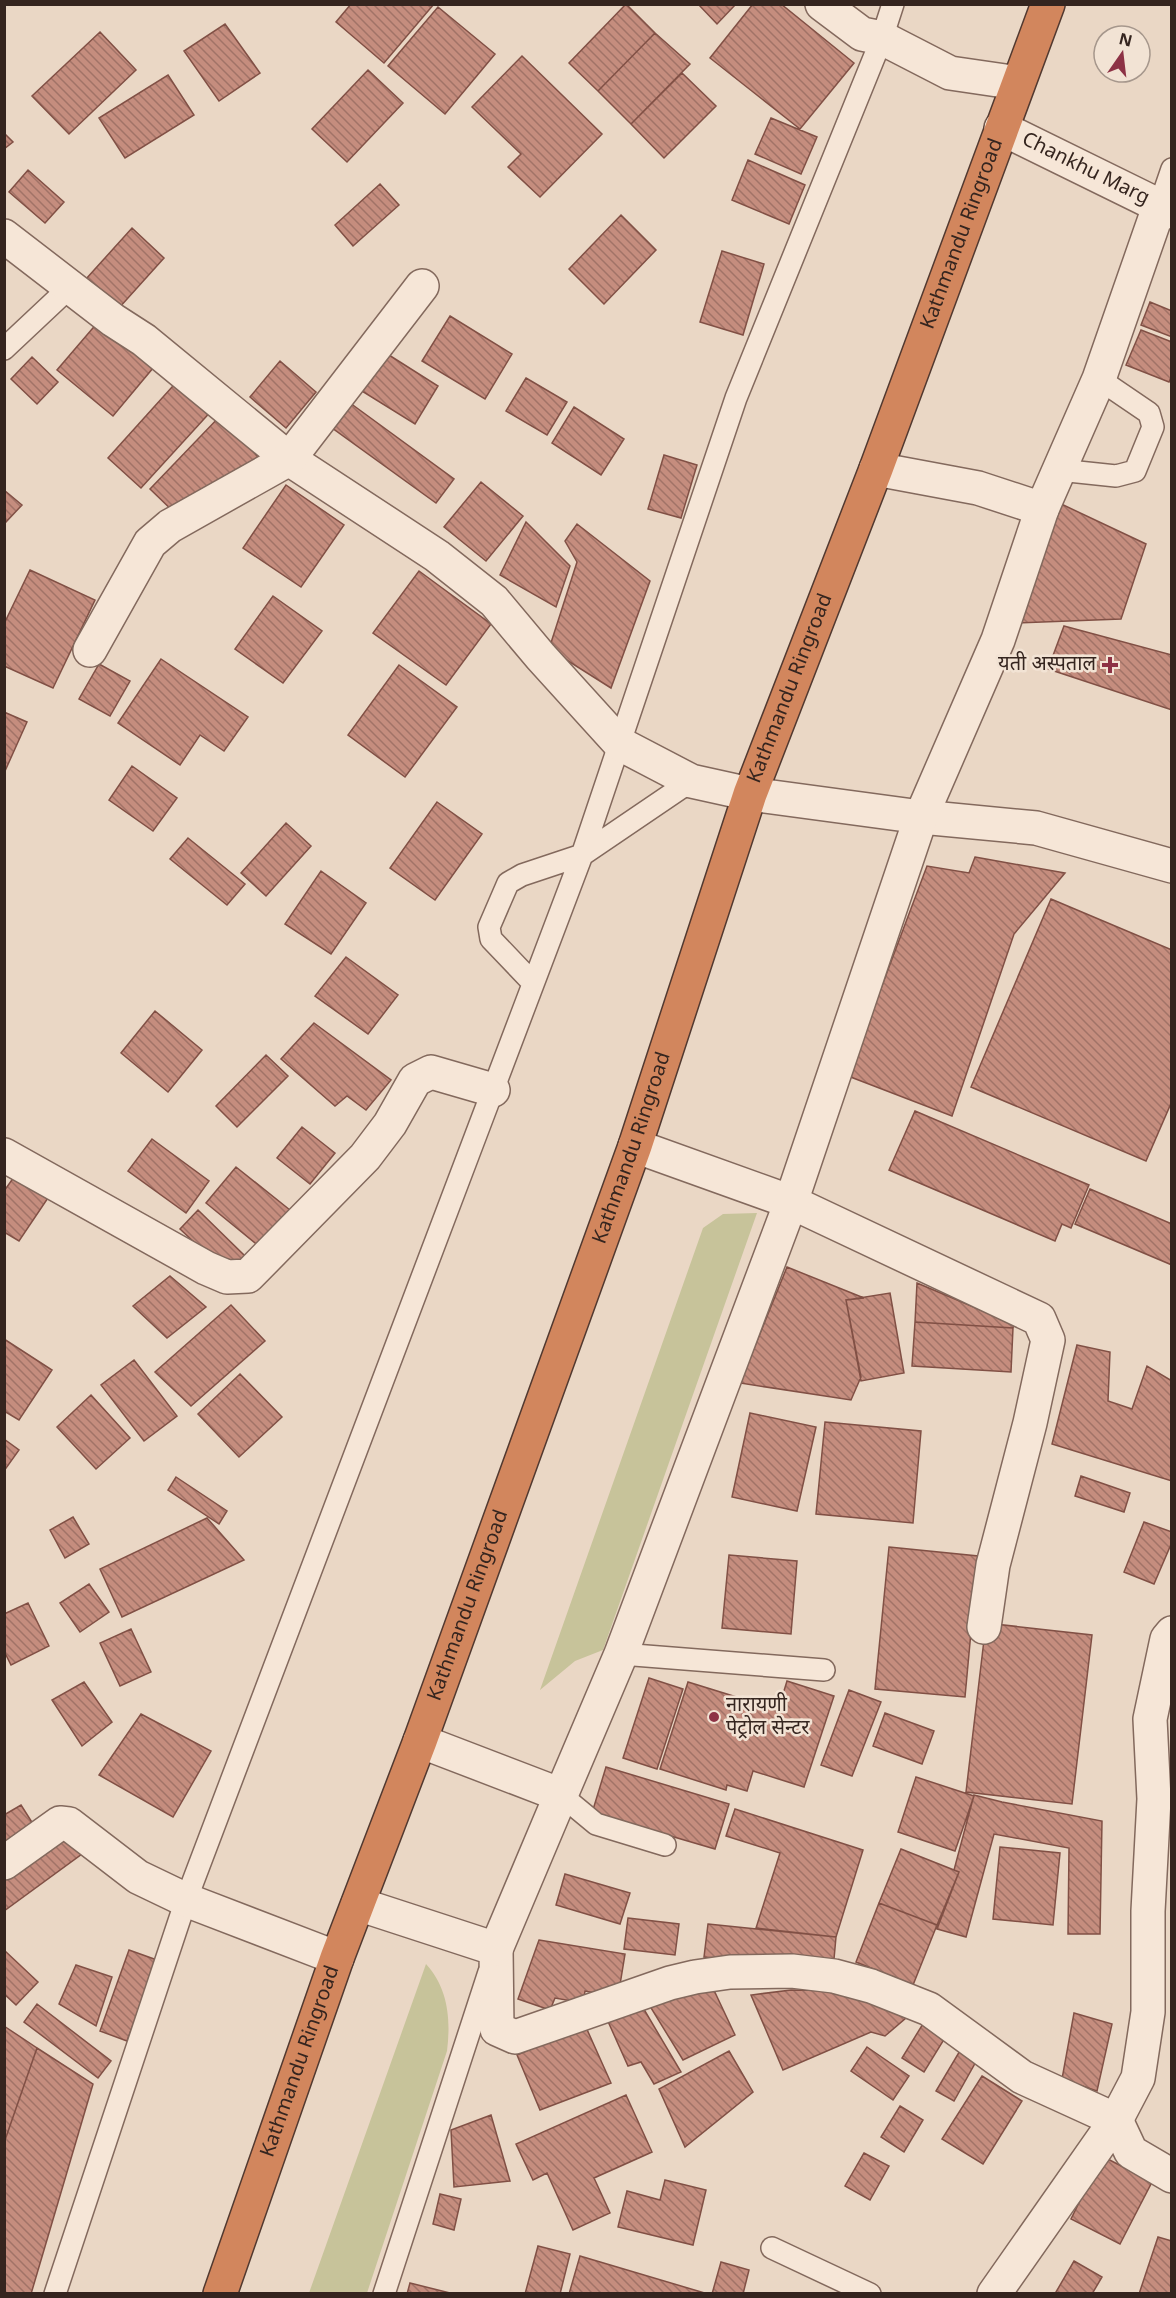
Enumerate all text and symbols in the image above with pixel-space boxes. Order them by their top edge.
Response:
north arrow [1092,24,1152,84]
text: N [1116,30,1134,54]
street label: Chankhu Marg [1017,127,1153,212]
street label: Kathmandu Ringroad [916,135,1010,333]
street label: Kathmandu Ringroad [742,590,839,787]
place label: यती अस्पताल [998,651,1096,678]
marker: यती अस्पताल [1101,656,1119,674]
street label: Kathmandu Ringroad [588,1049,678,1248]
street label: Kathmandu Ringroad [422,1507,515,1705]
place label: नारायणी पेट्रोल सेन्टर [726,1692,810,1742]
marker: नारायणी पेट्रोल सेन्टर [707,1710,721,1724]
street label: Kathmandu Ringroad [256,1962,346,2161]

